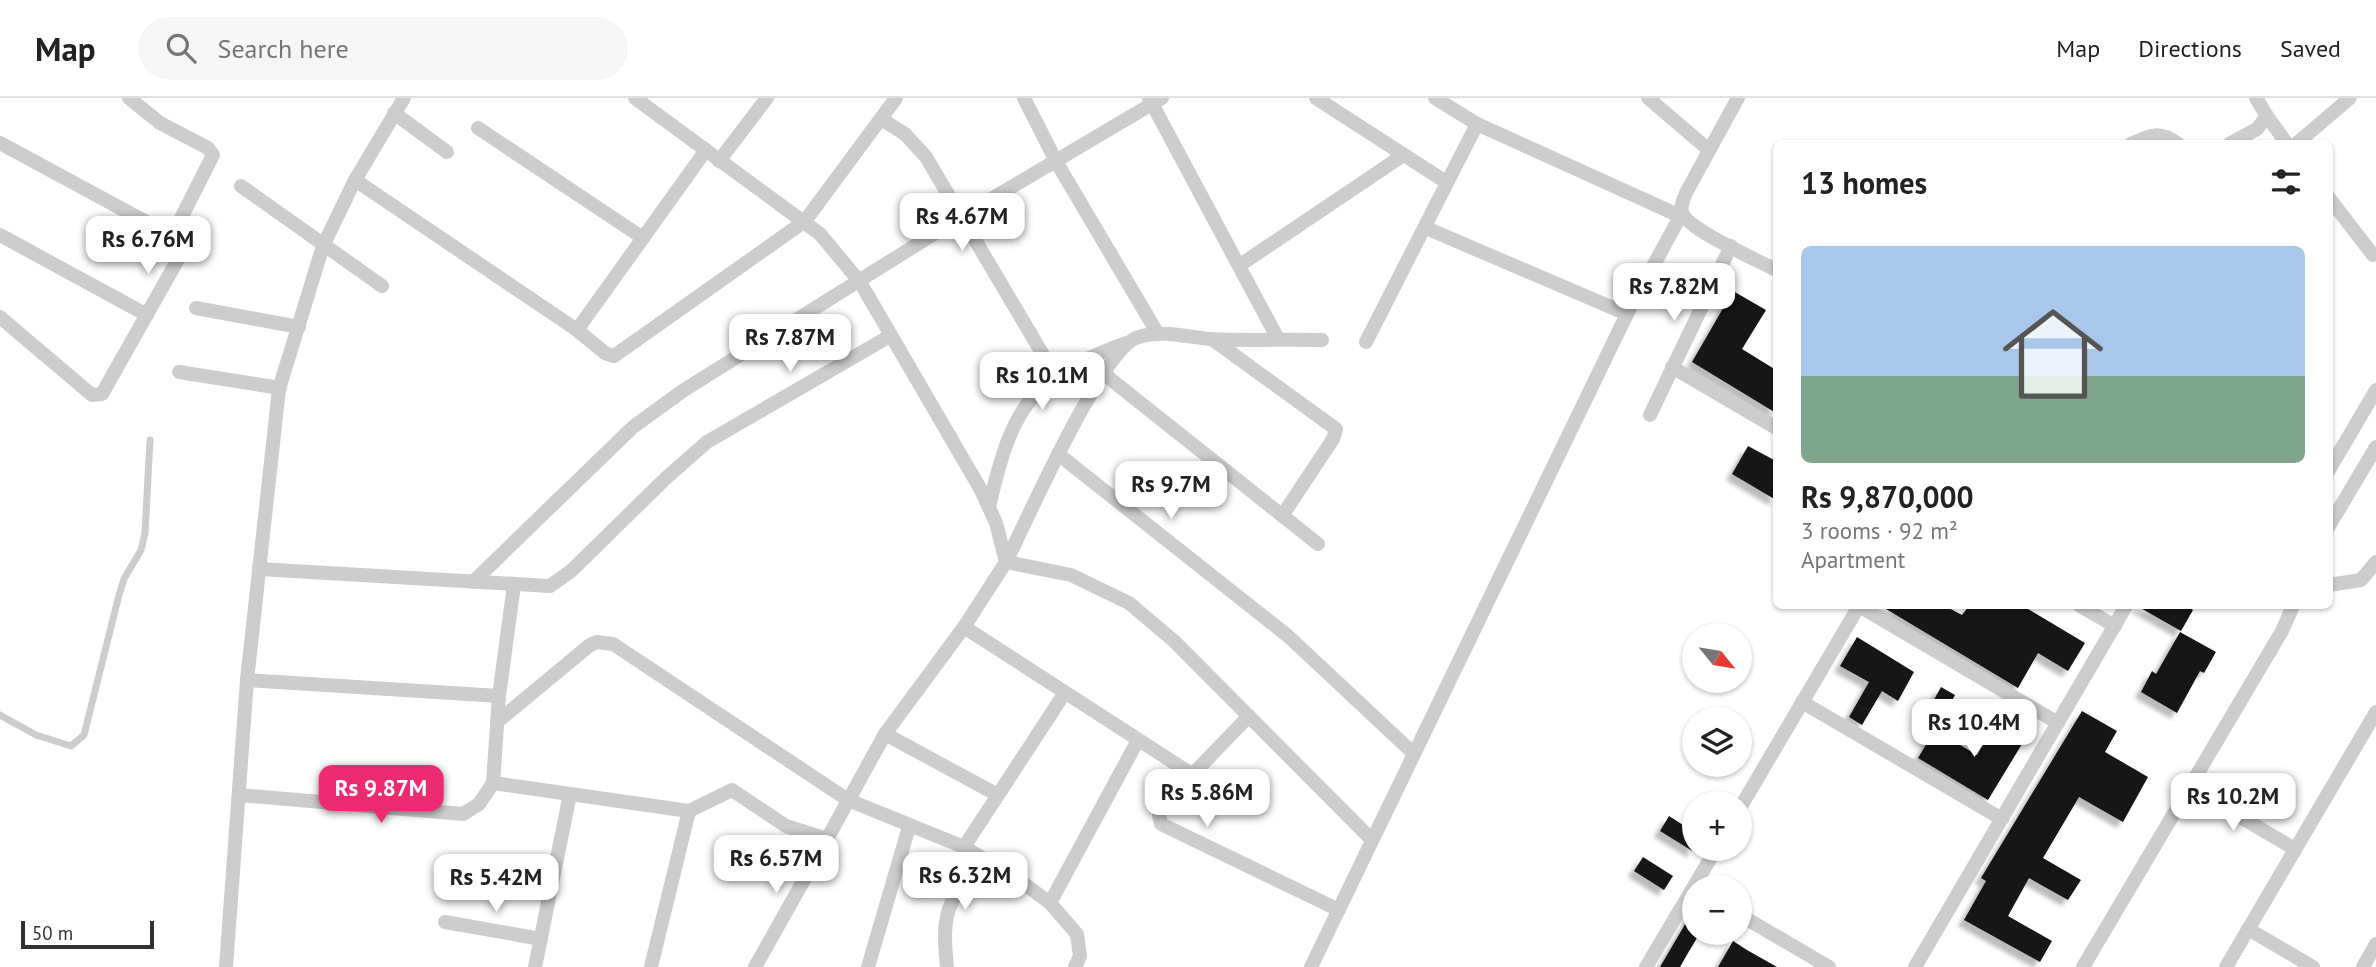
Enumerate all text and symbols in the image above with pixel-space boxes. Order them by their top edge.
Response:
search box [138,17,628,80]
text: Map [35,27,96,70]
icon: search [162,29,200,67]
text: Search here [218,32,349,65]
text: Map [2056,33,2100,64]
text: Directions [2138,33,2242,64]
text: Saved [2280,33,2341,64]
text: 13 homes [1801,163,1927,202]
icon: filters [2267,163,2305,201]
pin: Rs 4.67M [890,194,1034,253]
text: Rs 4.67M [916,201,1008,230]
pin: Rs 6.76M [76,216,220,276]
text: Rs 6.76M [102,224,194,253]
pin: Rs 7.82M [1602,264,1746,323]
text: Rs 7.82M [1629,271,1719,300]
icon: home [1990,291,2116,417]
pin: Rs 7.87M [718,314,862,374]
text: Rs 7.87M [745,322,835,351]
pin: Rs 10.1M [970,352,1114,412]
text: Rs 10.1M [996,360,1088,389]
pin: Rs 9.7M [1106,462,1236,521]
text: Rs 9.7M [1131,469,1211,498]
text: Rs 9,870,000 [1801,477,1974,516]
text: 3 rooms · 92 m² [1801,516,1958,545]
text: Apartment [1801,545,1905,574]
north arrow [1682,623,1752,693]
map controls [1682,623,1752,945]
pin: Rs 10.4M [1902,700,2046,759]
button: layers [1682,707,1752,777]
text: Rs 10.4M [1928,707,2020,736]
pin: Rs 9.87M [309,766,453,825]
pin: Rs 5.86M [1135,770,1279,829]
text: Rs 9.87M [335,773,427,802]
pin: Rs 10.2M [2161,774,2305,833]
text: Rs 5.86M [1161,777,1253,806]
text: Rs 10.2M [2187,781,2279,810]
button: + [1682,791,1752,861]
pin: Rs 6.57M [704,836,848,895]
text: Rs 6.57M [730,843,822,872]
pin: Rs 6.32M [893,852,1037,912]
pin: Rs 5.42M [424,854,568,914]
text: Rs 6.32M [919,860,1011,889]
text: Rs 5.42M [450,862,542,891]
button: − [1682,875,1752,945]
scale bar [21,918,154,950]
text: 50 m [32,921,73,945]

